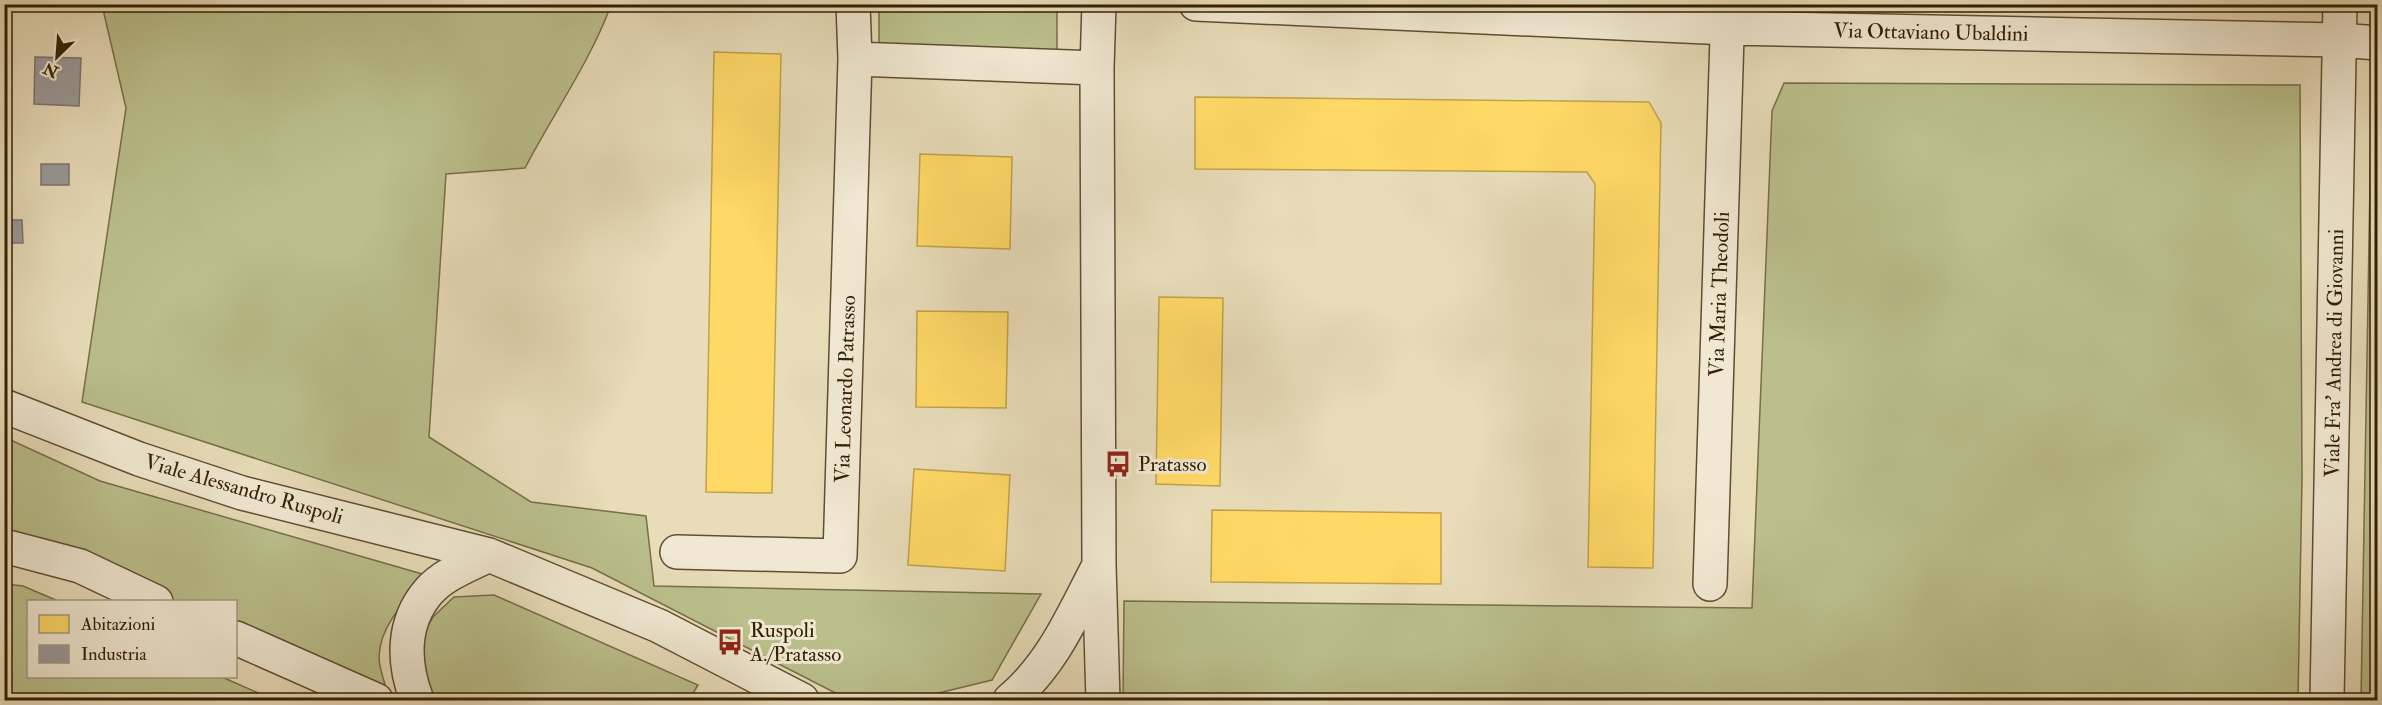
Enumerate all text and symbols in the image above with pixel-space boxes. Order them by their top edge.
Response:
street label: Via Ottaviano Ubaldini [1833,17,2029,48]
north arrow [27,27,87,87]
text: N [40,57,63,82]
street label: Via Maria Theodoli [1703,210,1736,377]
street label: Viale Fra' Andrea di Giovanni [2319,228,2350,478]
street label: Via Leonardo Patrasso [829,295,862,483]
street label: Viale Alessandro Ruspoli [141,448,347,531]
bus stop icon: Pratasso [1103,449,1133,479]
place label: Pratasso [1138,451,1207,478]
legend [27,600,237,678]
text: Abitazioni [80,613,155,636]
place label: Ruspoli A./Pratasso [749,617,841,668]
bus stop icon: Ruspoli A./Pratasso [715,627,745,657]
text: Industria [81,643,147,666]

